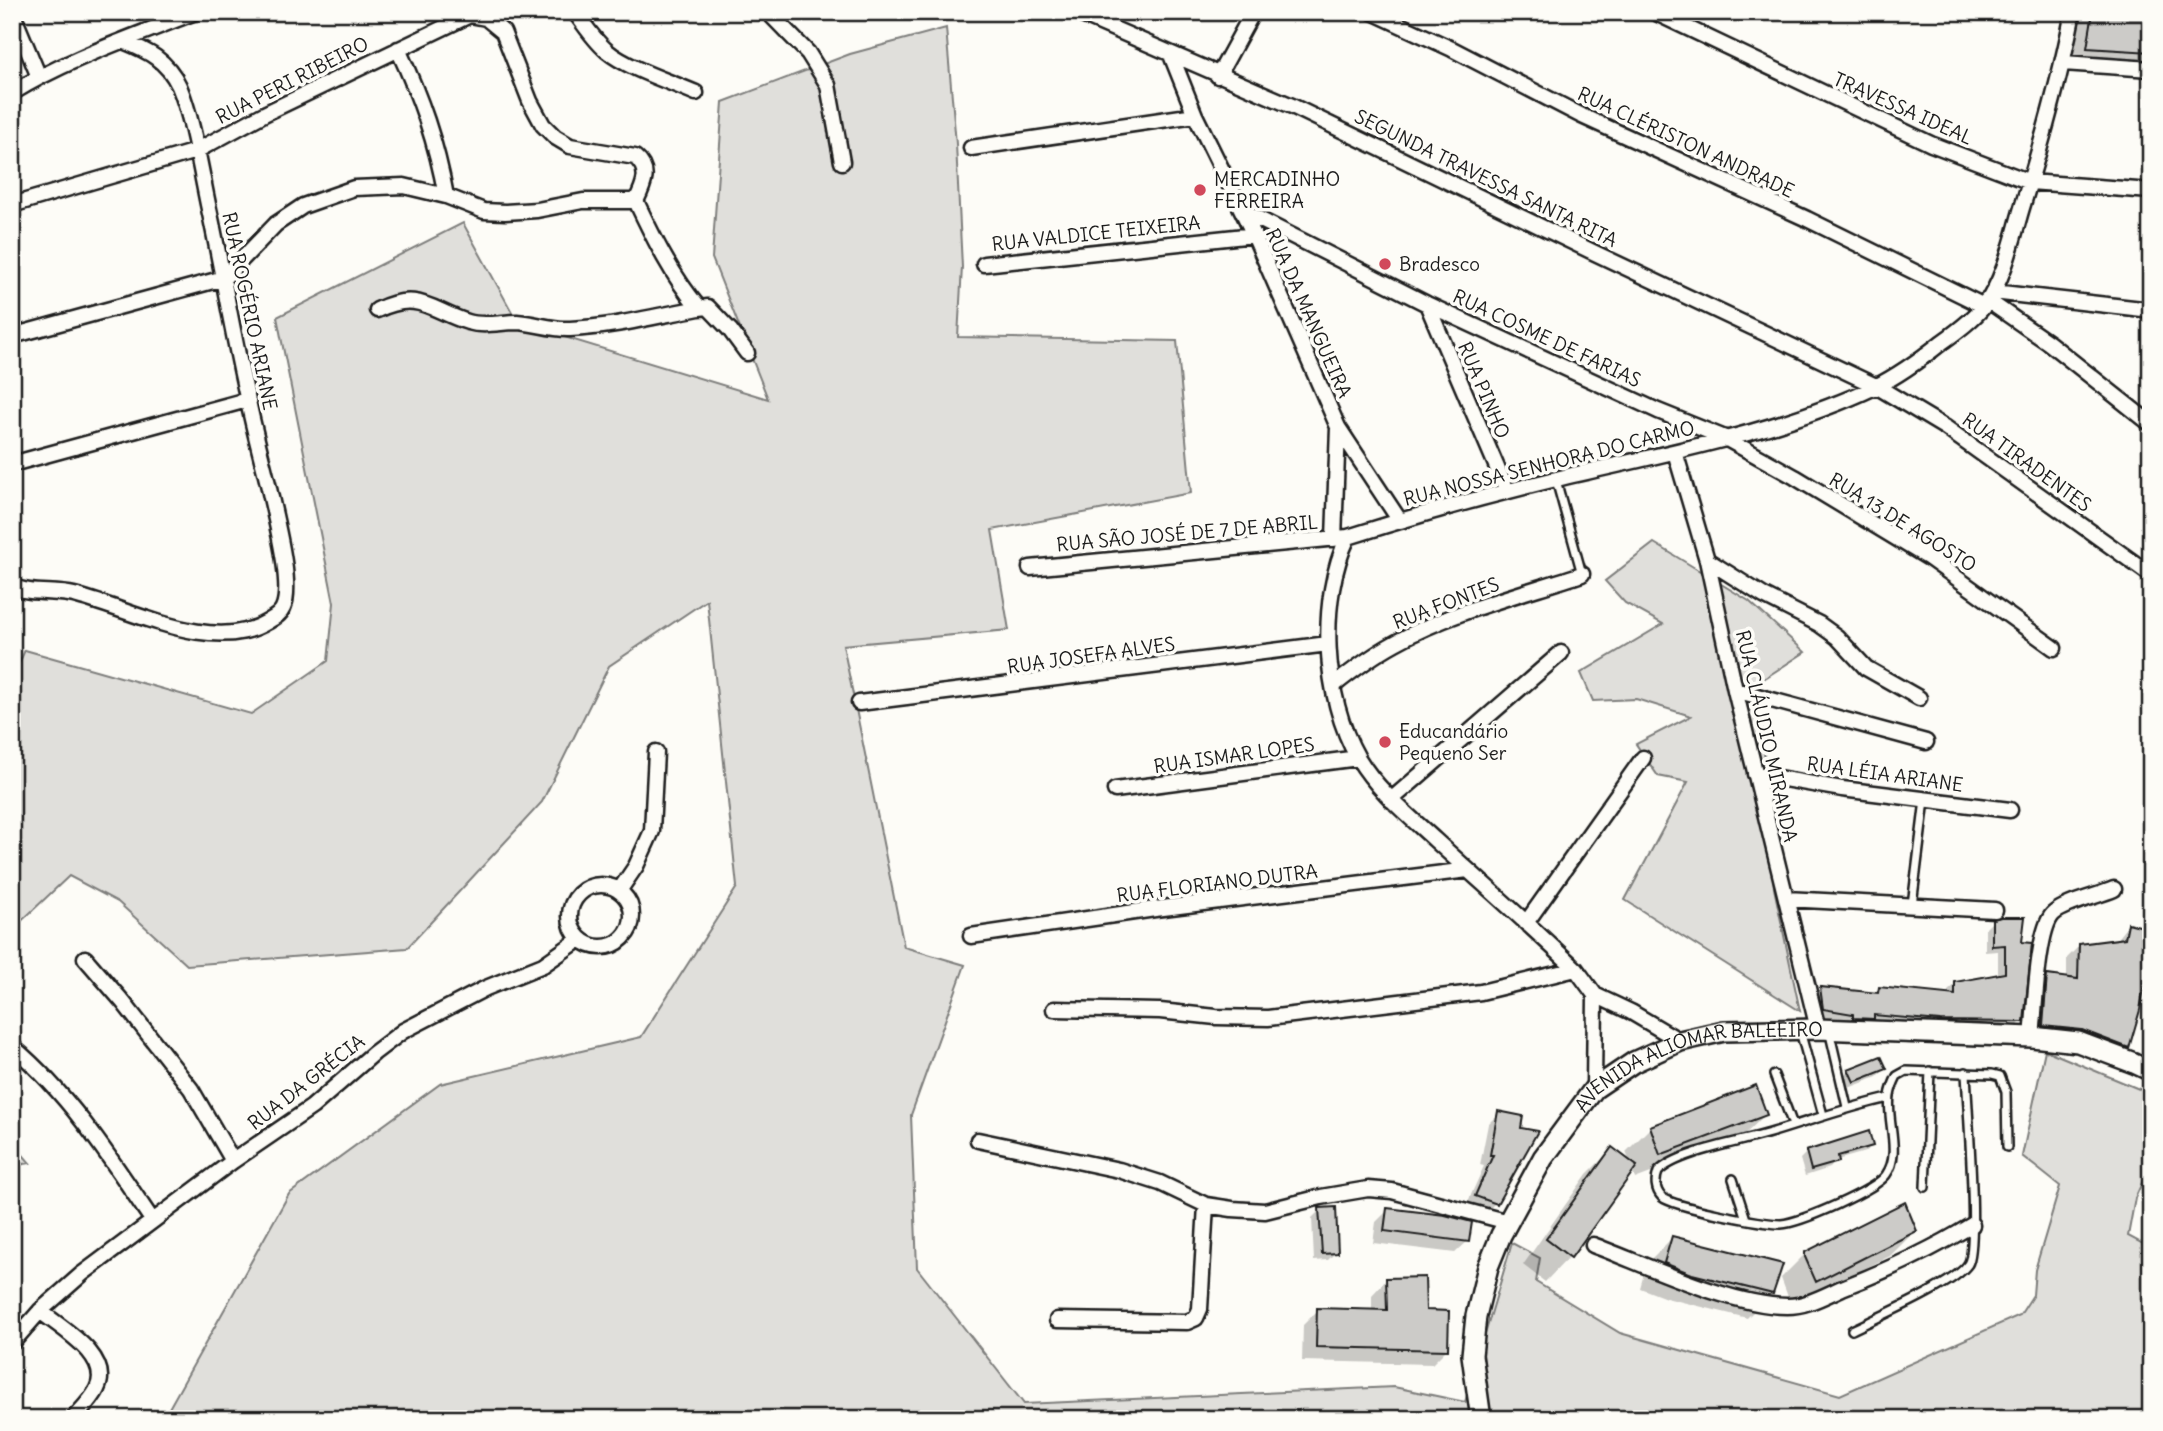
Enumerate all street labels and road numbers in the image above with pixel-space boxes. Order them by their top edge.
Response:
street label: RUA PERI RIBEIRO [212,31,372,129]
street label: TRAVESSA IDEAL [1830,67,1976,149]
street label: RUA CLÉRISTON ANDRADE [1574,81,1798,203]
street label: SEGUNDA TRAVESSA SANTA RITA [1351,104,1621,252]
street label: RUA ROGÉRIO ARIANE [217,210,283,412]
street label: RUA VALDICE TEIXEIRA [990,210,1202,256]
street label: RUA DA MANGUEIRA [1261,224,1357,402]
street label: RUA COSME DE FARIAS [1449,284,1645,392]
street label: RUA PINHO [1453,338,1515,442]
street label: RUA TIRADENTES [1958,407,2096,517]
street label: RUA NOSSA SENHORA DO CARMO [1401,415,1697,511]
street label: RUA 13 DE AGOSTO [1825,467,1981,577]
street label: RUA SÃO JOSÉ DE 7 DE ABRIL [1055,509,1319,556]
street label: RUA FONTES [1390,572,1502,634]
street label: RUA CLÁUDIO MIRANDA [1731,628,1803,844]
street label: RUA JOSEFA ALVES [1006,631,1176,679]
street label: RUA ISMAR LOPES [1152,732,1316,778]
street label: RUA LÉIA ARIANE [1805,751,1965,797]
street label: RUA FLORIANO DUTRA [1115,859,1319,907]
street label: AVENIDA ALIOMAR BALEEIRO [1569,1017,1823,1117]
street label: RUA DA GRÉCIA [243,1029,369,1135]

